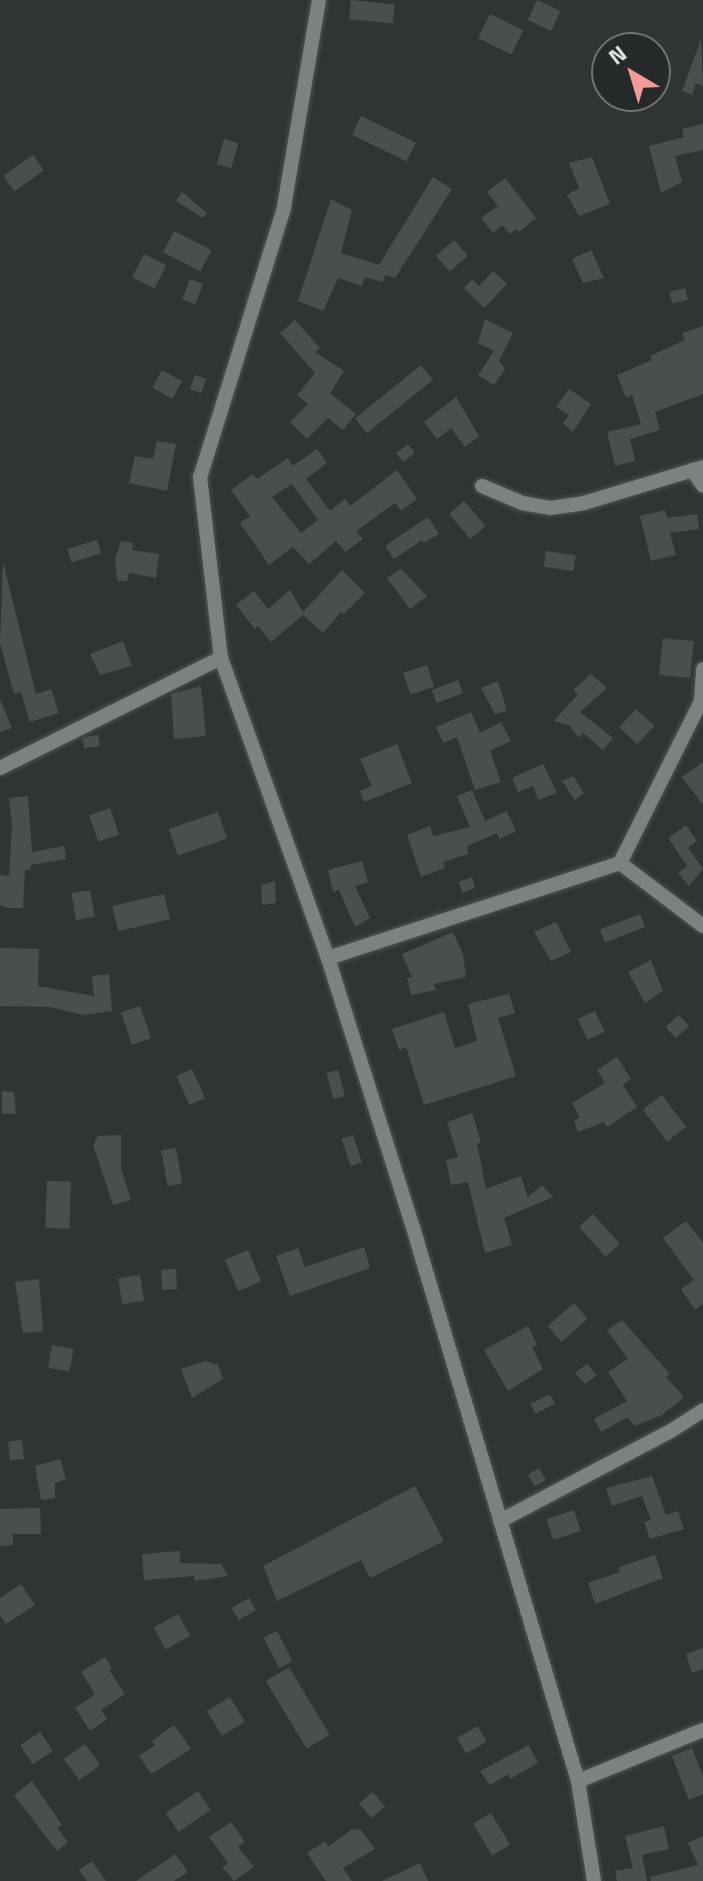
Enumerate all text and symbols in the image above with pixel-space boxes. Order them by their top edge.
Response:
north arrow [591,32,671,112]
text: N [601,37,634,73]

